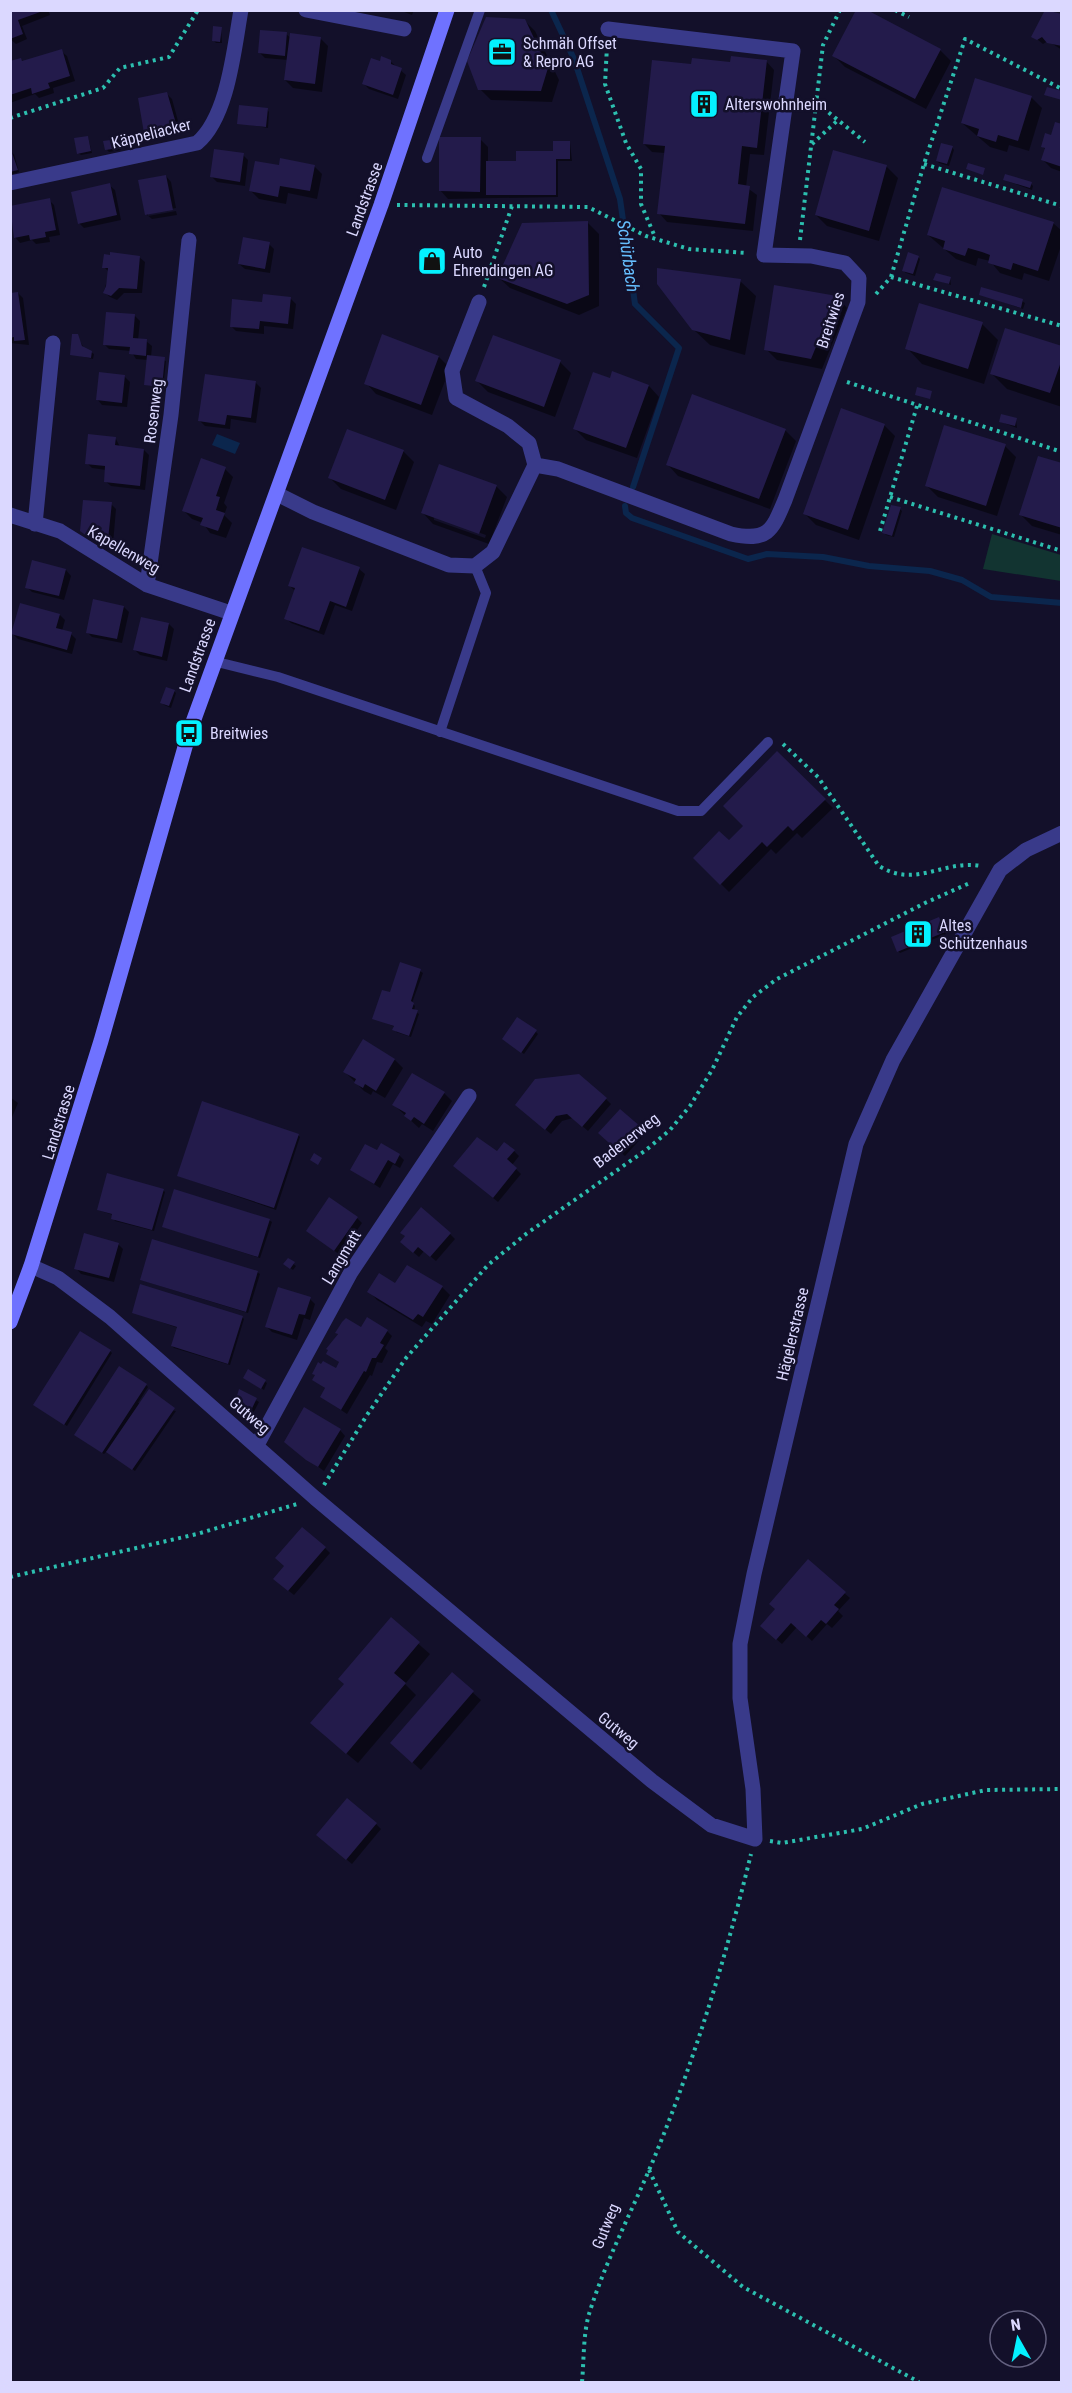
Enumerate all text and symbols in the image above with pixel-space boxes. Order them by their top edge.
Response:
place label: Schmäh Offset & Repro AG [523,34,617,71]
office icon: Schmäh Offset & Repro AG [486,36,518,68]
building icon: Alterswohnheim [688,88,720,120]
place label: Alterswohnheim [725,95,827,114]
street label: Käppeliacker [109,114,193,153]
street label: Landstrasse [342,160,387,239]
water label: Schürbach [613,218,644,293]
place label: Auto Ehrendingen AG [453,243,553,280]
shop icon: Auto Ehrendingen AG [416,245,448,277]
street label: Breitwies [812,290,849,351]
street label: Rosenweg [140,378,167,444]
street label: Kapellenweg [84,521,163,578]
street label: Landstrasse [175,616,220,695]
bus stop icon: Breitwies [173,717,205,749]
place label: Breitwies [210,724,268,743]
place label: Altes Schützenhaus [939,916,1027,953]
building icon: Altes Schützenhaus [902,918,934,950]
street label: Landstrasse [38,1082,79,1162]
street label: Badenerweg [590,1109,663,1172]
street label: Langmatt [318,1226,365,1288]
street label: Hägelerstrasse [773,1286,812,1383]
street label: Gutweg [225,1393,274,1438]
street label: Gutweg [594,1708,643,1753]
street label: Gutweg [588,2201,623,2252]
north arrow [988,2309,1048,2369]
text: N [1009,2315,1022,2335]

